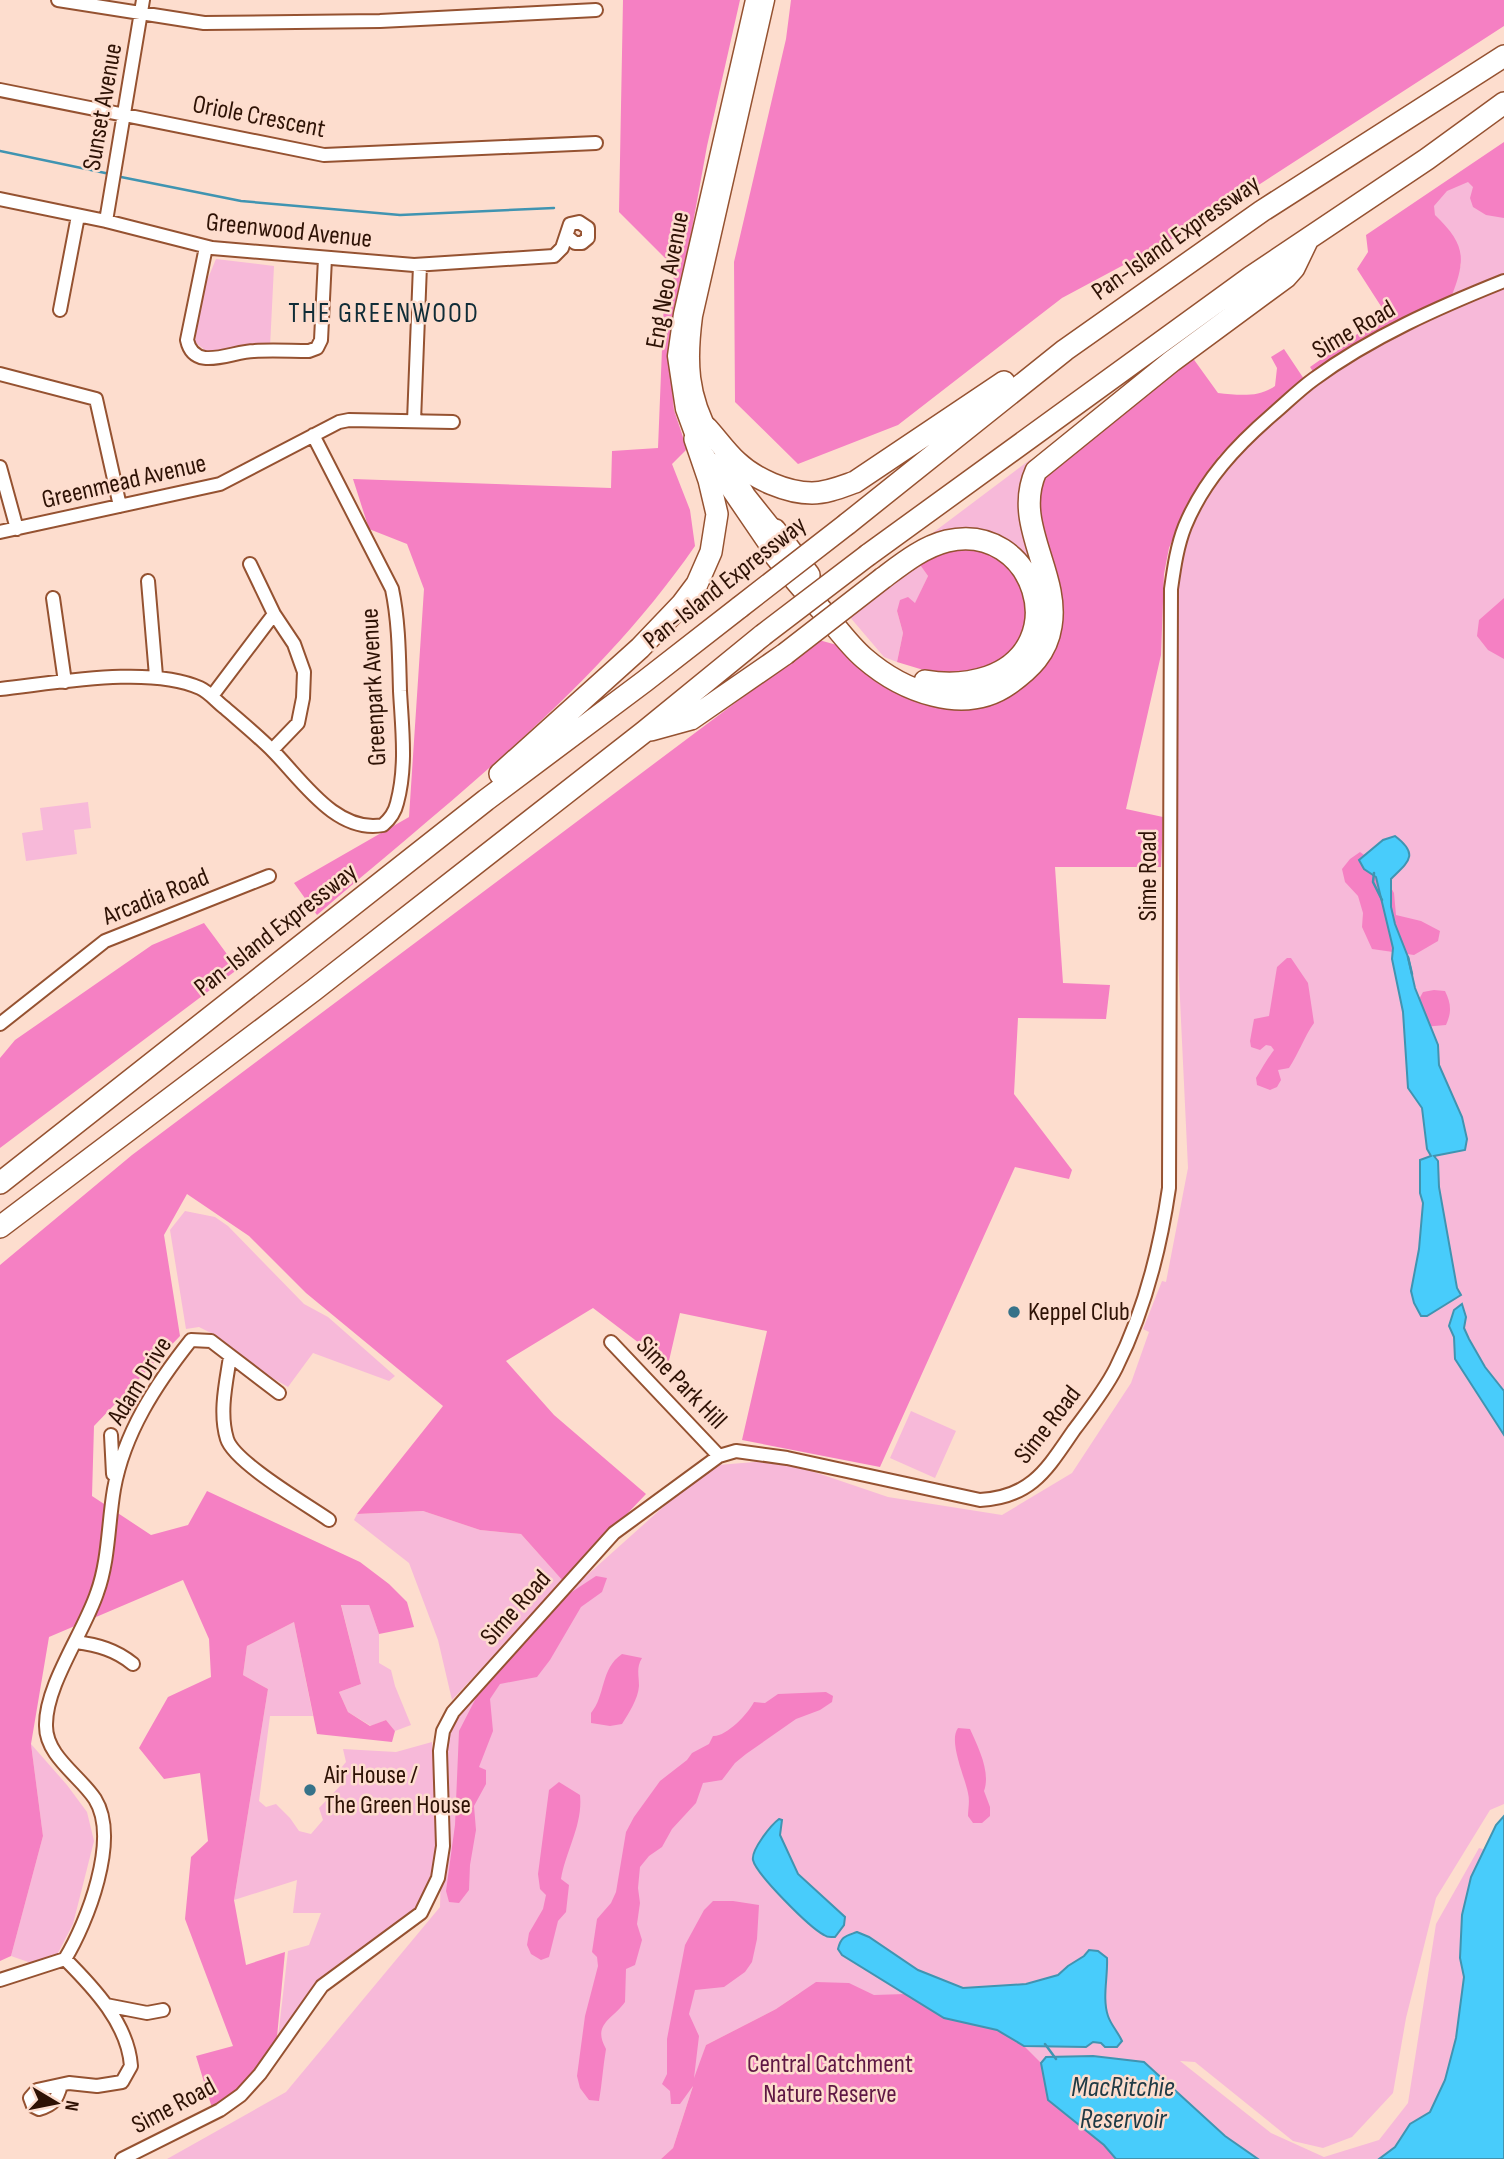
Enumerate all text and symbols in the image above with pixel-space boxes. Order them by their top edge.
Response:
street label: Sunset Avenue [77,41,129,173]
street label: Oriole Crescent [190,89,328,145]
street label: Pan-Island Expressway [1086,168,1266,308]
street label: Greenwood Avenue [204,207,374,255]
street label: Eng Neo Avenue [640,209,696,351]
street label: Sime Road [1307,294,1401,366]
district label: THE GREENWOOD [288,297,480,330]
street label: Greenmead Avenue [39,448,209,516]
street label: Pan-Island Expressway [637,510,813,656]
street label: Greenpark Avenue [354,607,394,767]
street label: Sime Road [1133,831,1164,921]
street label: Pan-Island Expressway [188,857,364,1003]
street label: Arcadia Road [97,862,214,933]
place label: Keppel Club [1028,1297,1130,1328]
marker: Keppel Club [1006,1304,1022,1320]
street label: Sime Park Hill [629,1330,733,1436]
street label: Adam Drive [100,1331,179,1432]
street label: Sime Road [1008,1380,1088,1470]
street label: Sime Road [474,1564,558,1652]
place label: Air House / The Green House [323,1760,471,1821]
marker: Air House / The Green House [302,1782,318,1798]
park label: Central Catchment Nature Reserve [747,2049,913,2110]
north arrow [21,2068,91,2138]
street label: Sime Road [127,2071,221,2141]
water label: MacRitchie Reservoir [1071,2071,1175,2136]
text: N [59,2099,83,2113]

